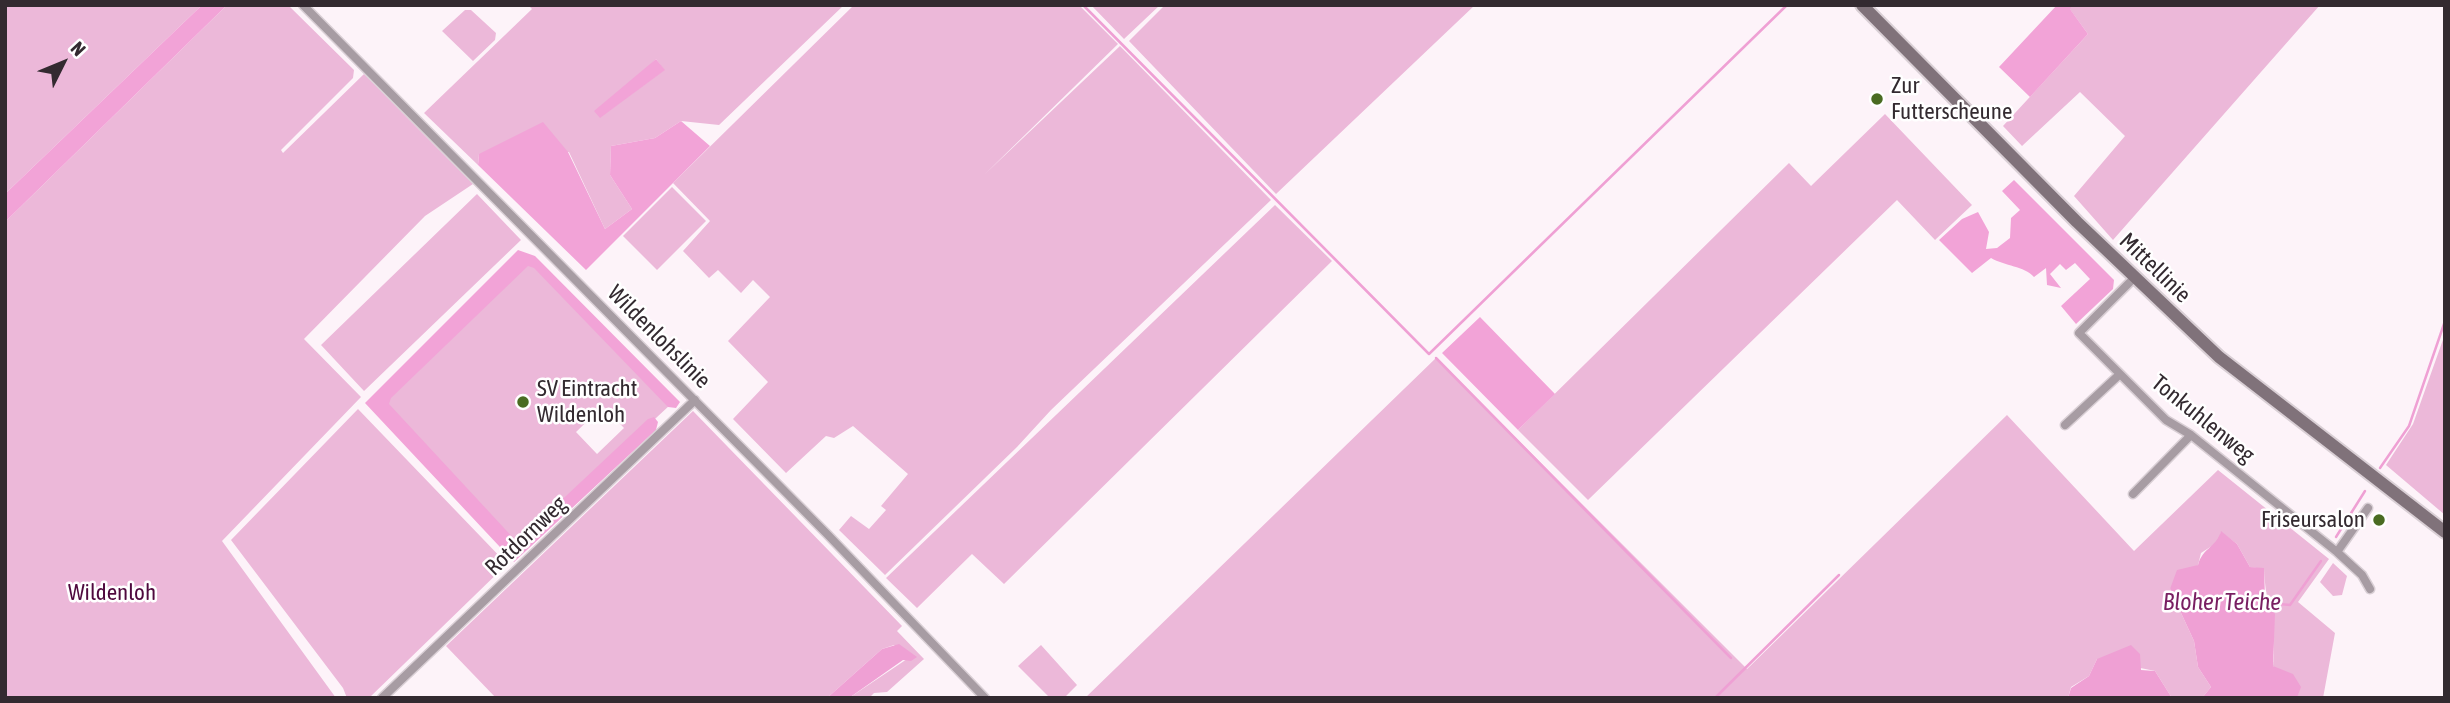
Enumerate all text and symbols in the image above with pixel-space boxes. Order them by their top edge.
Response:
north arrow [28,28,98,98]
text: N [66,37,90,60]
place label: Zur Futterscheune [1891,72,2012,126]
marker: Zur Futterscheune [1869,91,1885,107]
street label: Mittellinie [2114,227,2196,309]
street label: Wildenlohslinie [602,280,716,394]
street label: Tonkuhlenweg [2146,369,2260,469]
place label: SV Eintracht Wildenloh [537,375,637,429]
marker: SV Eintracht Wildenloh [515,394,531,410]
street label: Rotdornweg [480,491,572,581]
place label: Friseursalon [2261,506,2365,534]
marker: Friseursalon [2371,512,2387,528]
park label: Wildenloh [68,579,156,607]
water label: Bloher Teiche [2163,588,2281,616]

